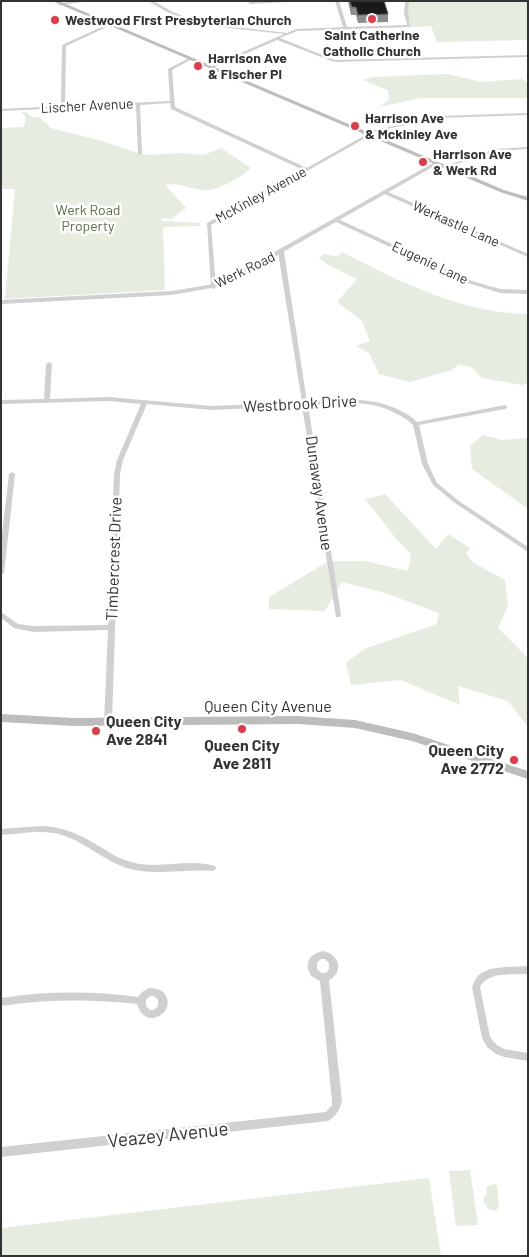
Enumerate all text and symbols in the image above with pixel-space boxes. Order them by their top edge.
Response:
place label: Westwood First Presbyterian Church [65,12,291,28]
marker: Saint Catherine Catholic Church [366,13,378,25]
marker: Westwood First Presbyterian Church [49,14,61,26]
place label: Saint Catherine Catholic Church [323,27,421,59]
place label: Harrison Ave & Fischer Pl [208,50,287,82]
marker: Harrison Ave & Fischer Pl [192,60,204,72]
street label: Lischer Avenue [40,95,134,117]
place label: Harrison Ave & Mckinley Ave [365,110,458,142]
marker: Harrison Ave & Mckinley Ave [349,120,361,132]
place label: Harrison Ave & Werk Rd [433,146,512,178]
marker: Harrison Ave & Werk Rd [417,156,429,168]
street label: McKinley Avenue [213,163,309,227]
street label: Werkastle Lane [410,197,502,251]
park label: Werk Road Property [56,202,120,234]
street label: Eugenie Lane [389,238,471,288]
street label: Werk Road [212,248,278,292]
street label: Westbrook Drive [243,391,357,417]
street label: Dunaway Avenue [301,434,337,552]
street label: Timbercrest Drive [102,497,126,621]
street label: Queen City Avenue [204,697,332,717]
place label: Queen City Ave 2841 [106,712,182,750]
marker: Queen City Ave 2811 [236,723,248,735]
marker: Queen City Ave 2841 [90,725,102,737]
place label: Queen City Ave 2811 [204,736,280,774]
place label: Queen City Ave 2772 [428,741,504,779]
marker: Queen City Ave 2772 [508,754,520,766]
street label: Veazey Avenue [107,1117,229,1153]

